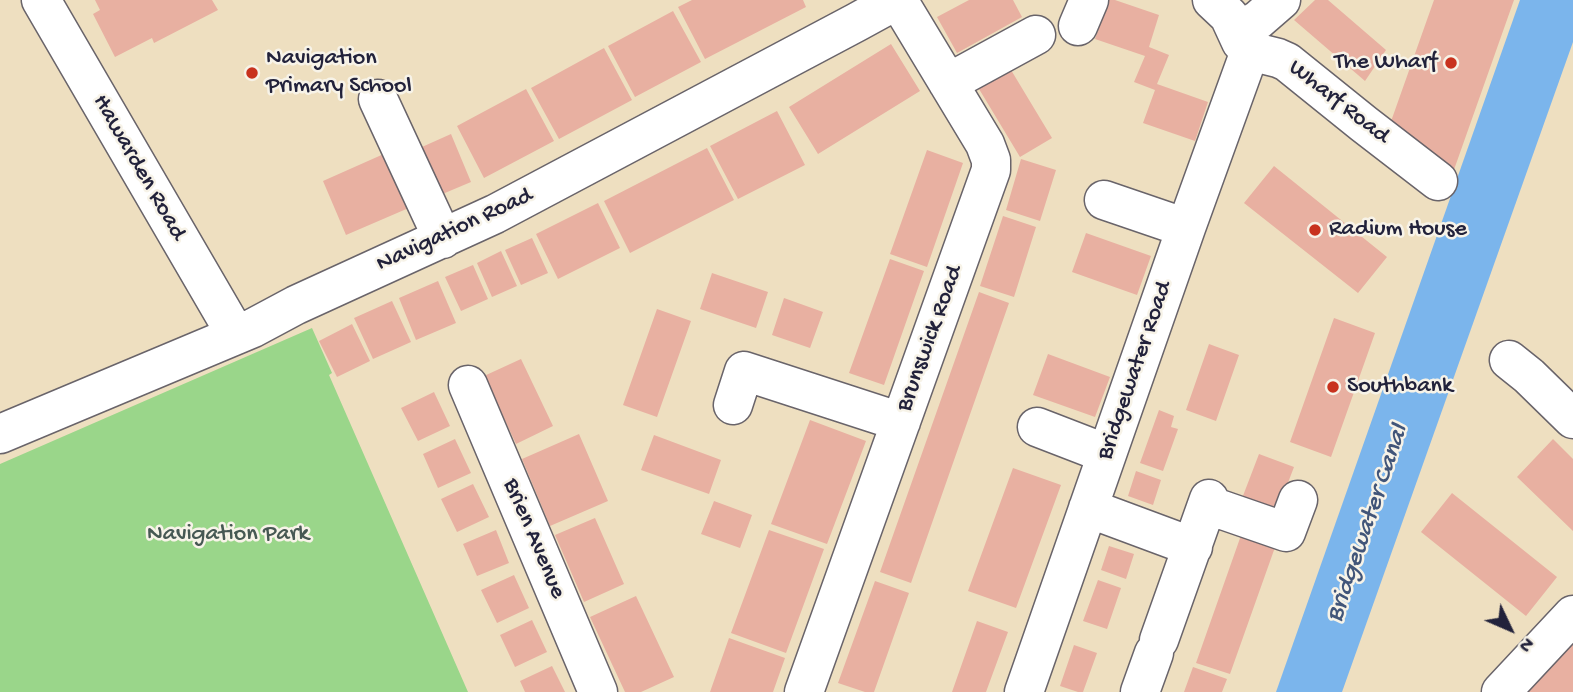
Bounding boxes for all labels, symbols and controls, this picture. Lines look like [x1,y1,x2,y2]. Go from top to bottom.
place label: Navigation Primary School [266,45,412,101]
place label: The Wharf [1334,49,1437,77]
street label: Wharf Road [1282,55,1394,151]
marker: The Wharf [1443,55,1459,71]
marker: Navigation Primary School [244,65,260,81]
street label: Hawarden Road [85,90,191,246]
street label: Navigation Road [372,182,538,280]
place label: Radium House [1329,216,1467,244]
marker: Radium House [1307,222,1323,238]
street label: Brunswick Road [891,262,971,416]
street label: Bridgewater Road [1092,278,1180,464]
place label: Southbank [1347,373,1453,401]
marker: Southbank [1325,379,1341,395]
water label: Bridgewater Canal [1321,421,1417,627]
street label: Brien Avenue [495,475,571,603]
park label: Navigation Park [147,521,309,549]
north arrow [1475,594,1545,664]
text: N [1513,631,1538,656]

